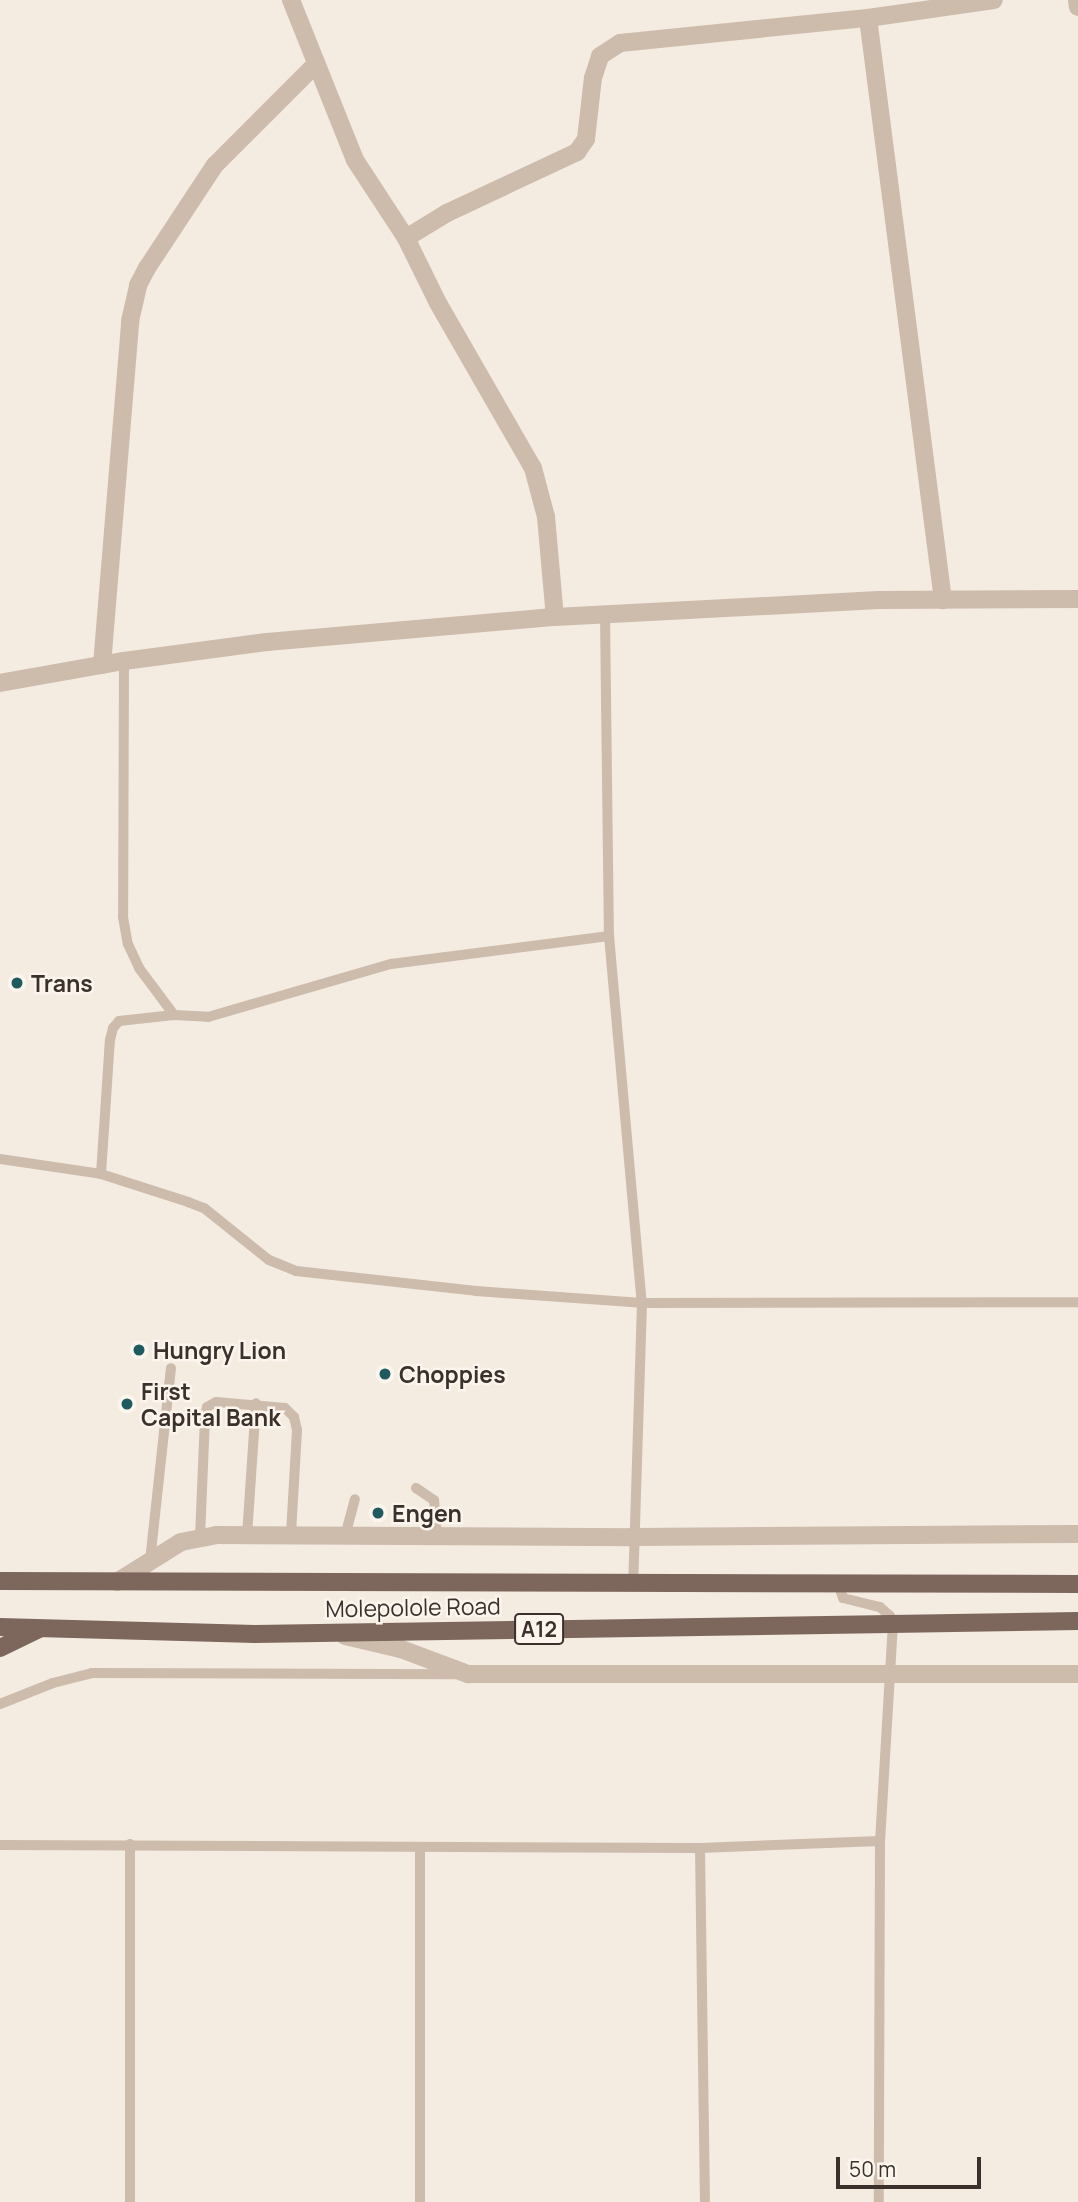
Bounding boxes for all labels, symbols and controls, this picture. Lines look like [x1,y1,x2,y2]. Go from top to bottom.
place label: Trans [31,969,93,997]
marker: Trans [9,975,25,991]
place label: Hungry Lion [153,1336,286,1364]
marker: Hungry Lion [131,1342,147,1358]
place label: Choppies [399,1360,506,1388]
marker: Choppies [377,1366,393,1382]
place label: First Capital Bank [141,1377,281,1431]
marker: First Capital Bank [119,1396,135,1412]
place label: Engen [392,1499,462,1527]
marker: Engen [370,1505,386,1521]
street label: Molepolole Road [325,1592,501,1622]
road number: A12 [513,1612,565,1646]
scale bar [840,2142,985,2186]
text: 50 m [849,2155,896,2183]

